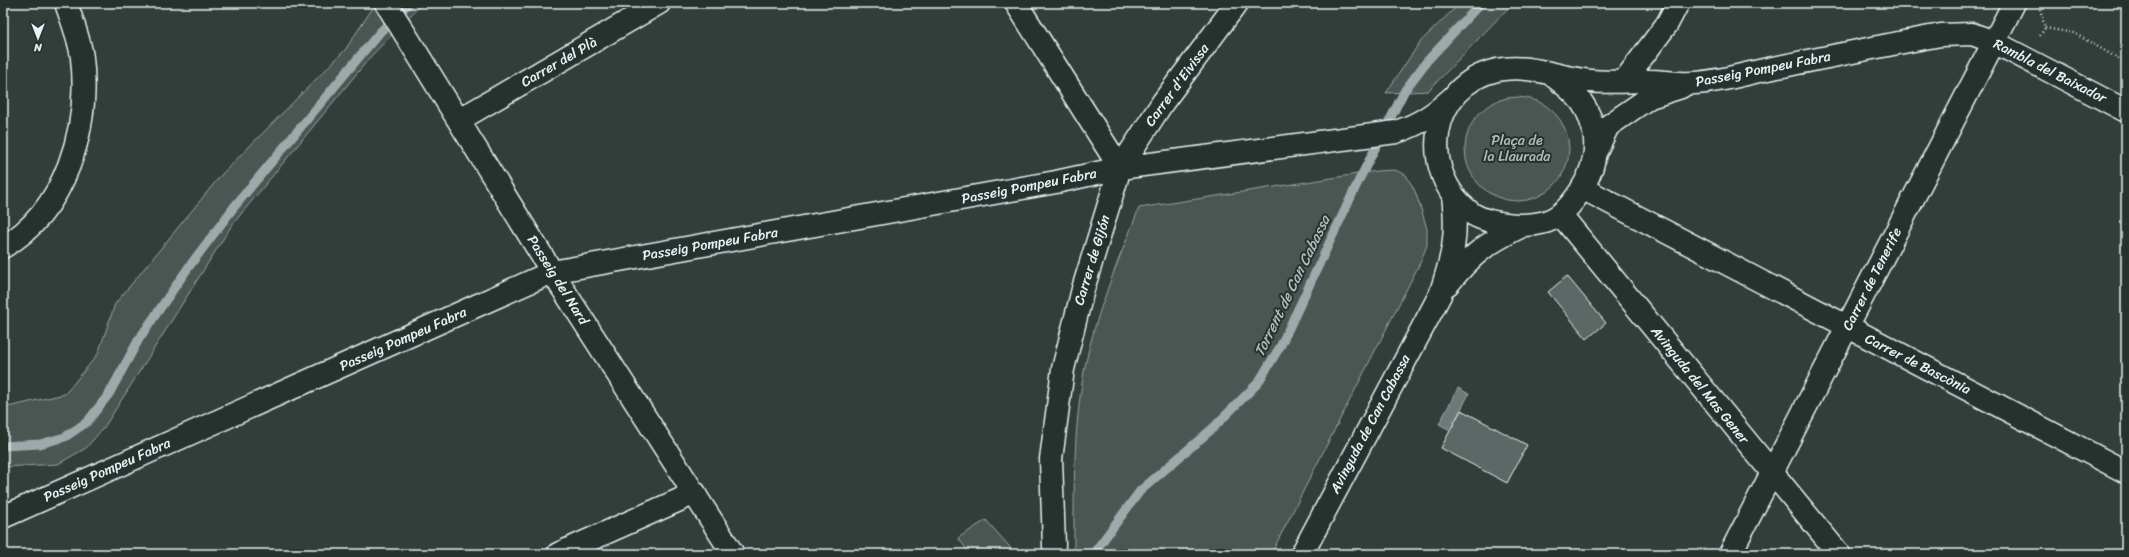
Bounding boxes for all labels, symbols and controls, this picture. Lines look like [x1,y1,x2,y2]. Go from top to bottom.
north arrow [18,18,58,58]
street label: Carrer del Plà [516,30,602,94]
street label: Rambla del Baixador [1989,32,2112,111]
street label: Carrer d'Eivissa [1138,37,1216,132]
text: N [34,38,43,57]
street label: Passeig Pompeu Fabra [1693,43,1834,94]
park label: Plaça de la Llaurada [1484,128,1551,169]
street label: Passeig Pompeu Fabra [959,160,1100,211]
water label: Torrent de Can Cabassa [1246,210,1338,361]
street label: Carrer de Gijón [1066,211,1118,308]
street label: Passeig Pompeu Fabra [640,220,781,268]
street label: Carrer de Tenerife [1835,223,1909,335]
street label: Passeig del Nard [520,230,597,331]
street label: Passeig Pompeu Fabra [335,299,472,378]
street label: Avinguda del Mas Gener [1644,319,1757,451]
street label: Carrer de Bascònia [1860,326,1976,402]
street label: Avinguda de Can Cabassa [1322,349,1418,499]
street label: Passeig Pompeu Fabra [39,430,176,509]

